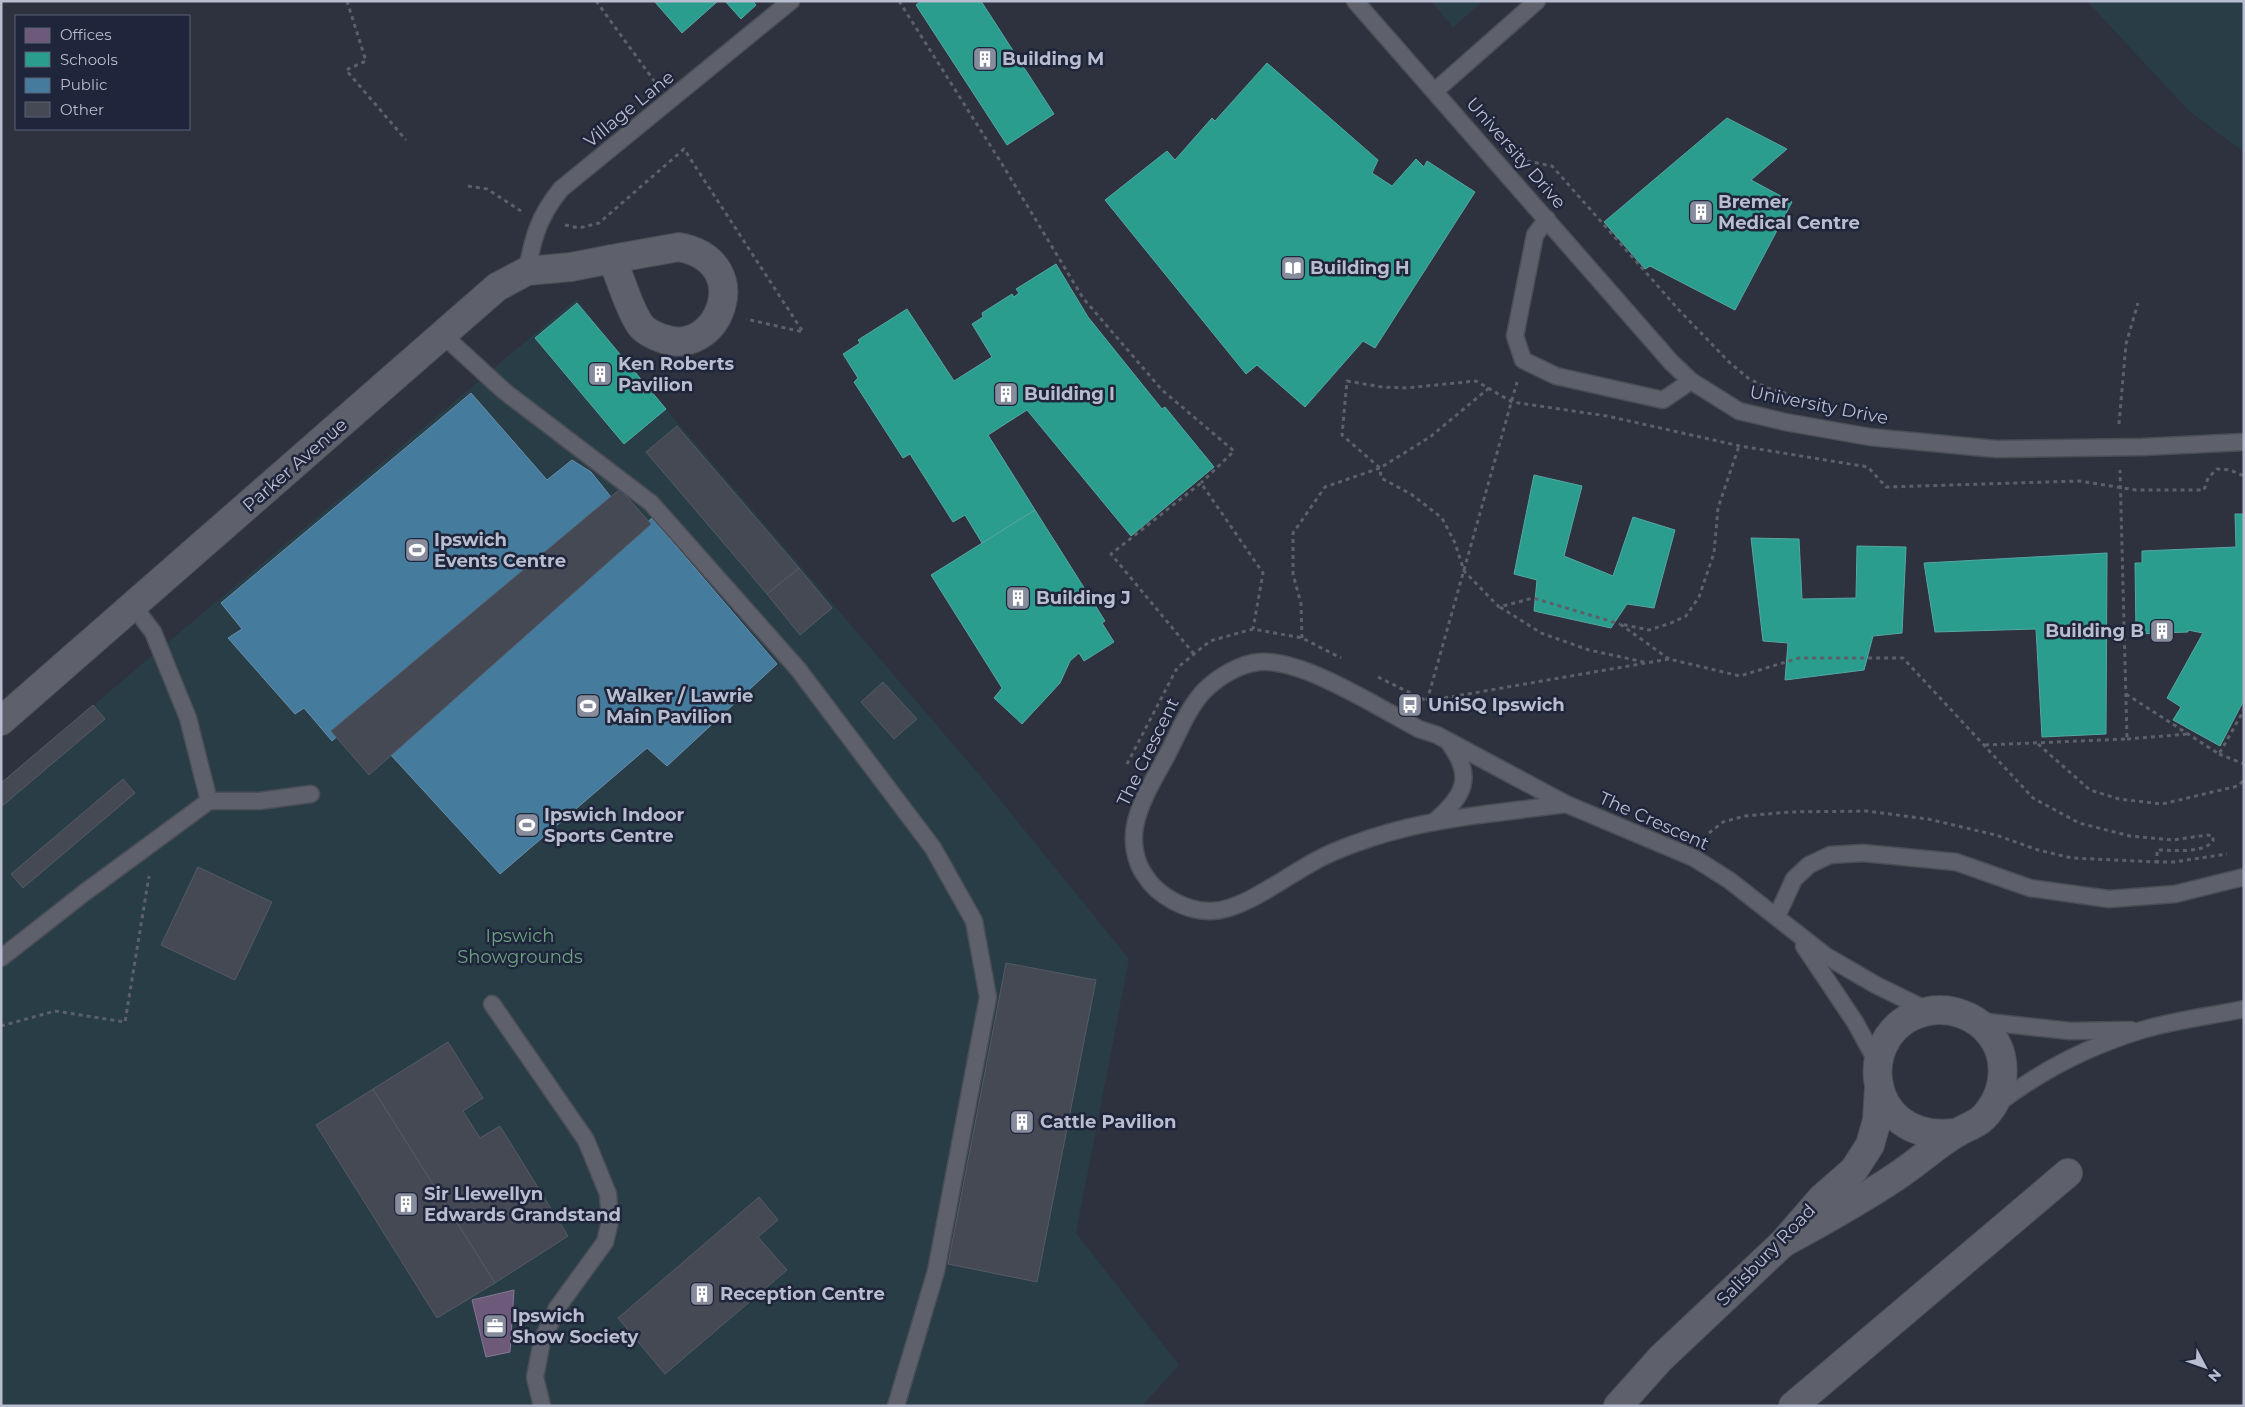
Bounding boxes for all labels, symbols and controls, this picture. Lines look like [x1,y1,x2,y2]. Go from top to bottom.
legend [15,15,190,130]
text: Offices [60,25,112,44]
building icon: Building M [972,46,998,72]
place label: Building M [1002,48,1104,70]
text: Schools [60,50,118,69]
street label: Village Lane [579,66,679,152]
text: Public [60,75,108,94]
street label: University Drive [1462,93,1570,213]
text: Other [60,100,104,119]
place label: Bremer Medical Centre [1718,191,1860,234]
building icon: Bremer Medical Centre [1688,199,1714,225]
library icon: Building H [1280,255,1306,281]
place label: Building H [1310,257,1410,279]
place label: Ken Roberts Pavilion [618,353,734,396]
building icon: Ken Roberts Pavilion [587,361,613,387]
building icon: Building I [993,381,1019,407]
street label: University Drive [1748,381,1890,429]
place label: Building I [1024,383,1115,405]
street label: Parker Avenue [238,413,352,516]
place label: Ipswich Events Centre [434,529,566,572]
sports icon: Ipswich Events Centre [404,537,430,563]
building icon: Building J [1005,585,1031,611]
place label: Building J [1036,587,1131,609]
building icon: Building B [2149,618,2175,644]
place label: Building B [2045,620,2144,642]
place label: Walker / Lawrie Main Pavilion [606,685,753,728]
bus stop icon: UniSQ Ipswich [1397,692,1423,718]
sports icon: Walker / Lawrie Main Pavilion [575,693,601,719]
street label: The Crescent [1112,694,1184,810]
place label: UniSQ Ipswich [1428,694,1565,716]
street label: The Crescent [1596,787,1712,855]
place label: Ipswich Indoor Sports Centre [544,804,685,847]
sports icon: Ipswich Indoor Sports Centre [514,812,540,838]
park label: Ipswich Showgrounds [457,925,583,968]
building icon: Cattle Pavilion [1009,1109,1035,1135]
place label: Cattle Pavilion [1040,1111,1176,1133]
place label: Sir Llewellyn Edwards Grandstand [424,1183,621,1226]
building icon: Sir Llewellyn Edwards Grandstand [393,1191,419,1217]
street label: Salisbury Road [1712,1199,1820,1311]
building icon: Reception Centre [689,1281,715,1307]
place label: Reception Centre [720,1283,885,1305]
place label: Ipswich Show Society [512,1305,638,1348]
office icon: Ipswich Show Society [482,1313,508,1339]
north arrow [2180,1342,2230,1392]
text: N [2204,1365,2225,1386]

